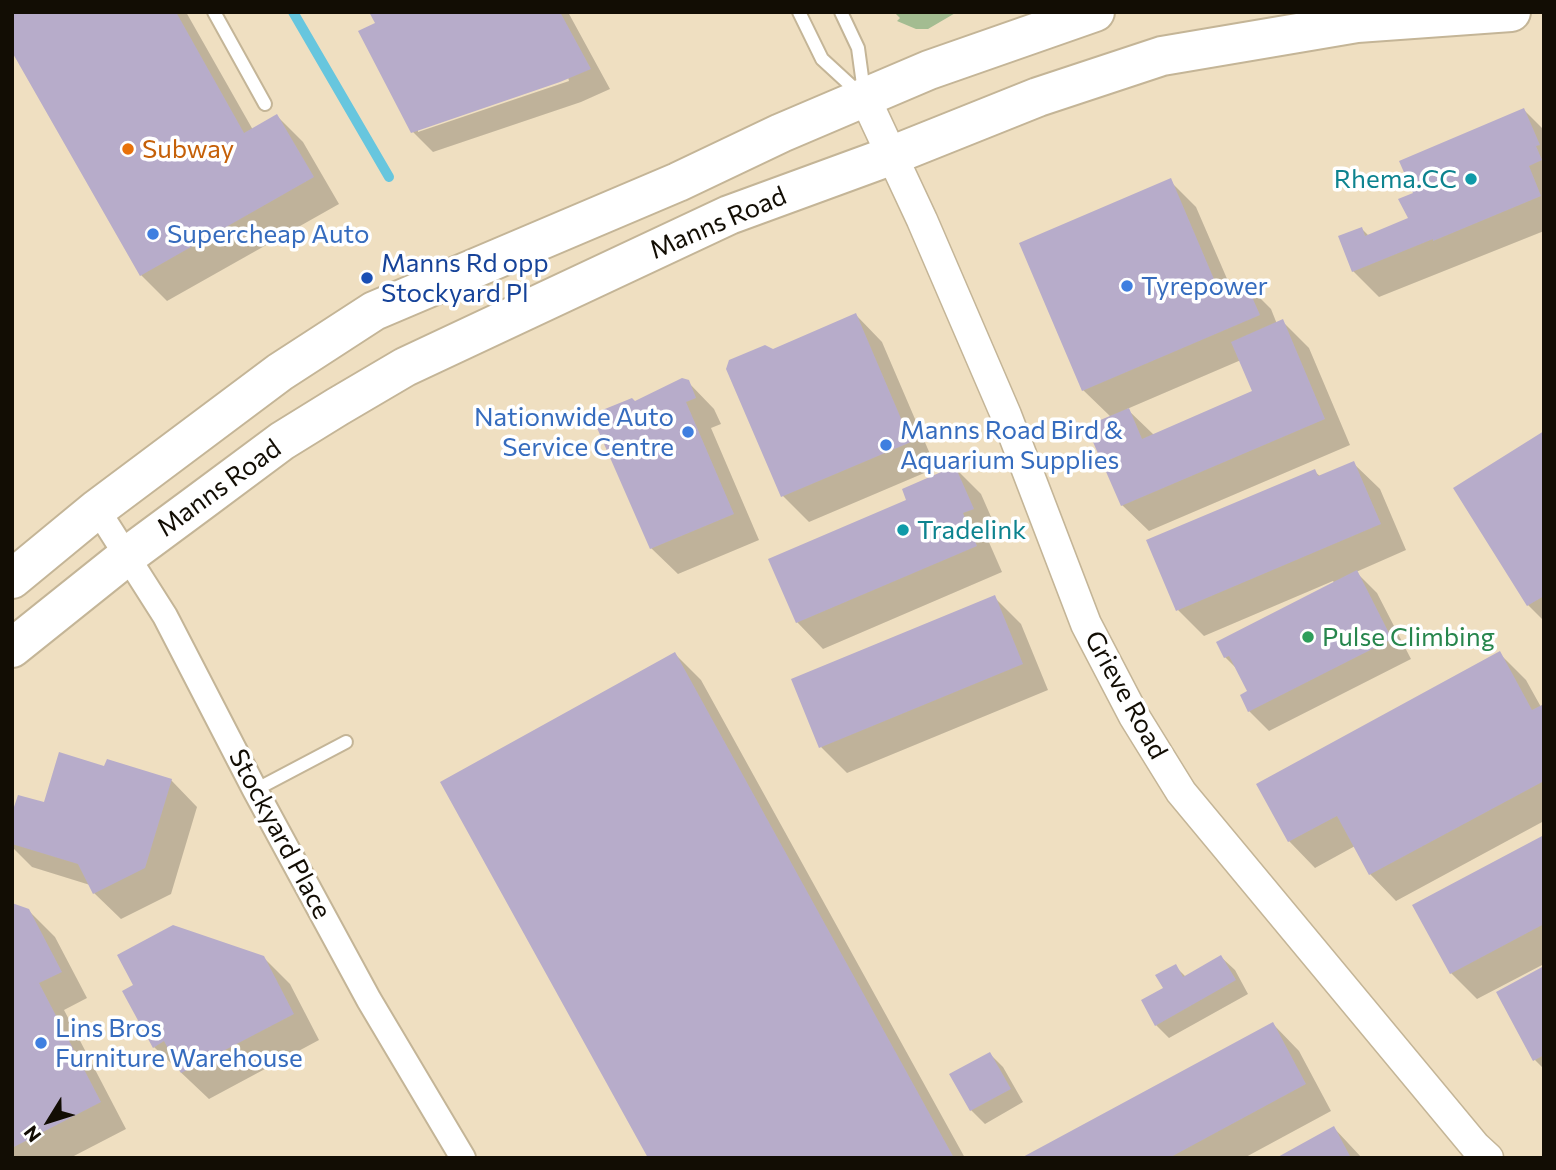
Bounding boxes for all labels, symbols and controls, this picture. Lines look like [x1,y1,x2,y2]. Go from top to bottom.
place label: Subway [142,133,234,165]
marker: Subway [120,141,136,157]
place label: Rhema.CC [1334,163,1457,195]
marker: Rhema.CC [1463,171,1479,187]
street label: Manns Road [645,180,791,266]
place label: Supercheap Auto [167,218,369,250]
marker: Supercheap Auto [145,226,161,242]
place label: Manns Rd opp Stockyard Pl [381,247,549,308]
marker: Manns Rd opp Stockyard Pl [359,270,375,286]
place label: Tyrepower [1141,270,1268,302]
marker: Tyrepower [1119,278,1135,294]
place label: Nationwide Auto Service Centre [474,401,674,462]
place label: Manns Road Bird & Aquarium Supplies [900,414,1123,476]
marker: Nationwide Auto Service Centre [680,424,696,440]
street label: Manns Road [151,433,287,543]
marker: Manns Road Bird & Aquarium Supplies [878,437,894,453]
place label: Tradelink [917,514,1026,546]
marker: Tradelink [895,522,911,538]
place label: Pulse Climbing [1322,621,1495,653]
street label: Grieve Road [1078,625,1174,765]
marker: Pulse Climbing [1300,629,1316,645]
street label: Stockyard Place [222,744,338,924]
place label: Lins Bros Furniture Warehouse [55,1012,303,1074]
marker: Lins Bros Furniture Warehouse [33,1035,49,1051]
north arrow [14,1086,84,1156]
text: N [19,1122,46,1147]

